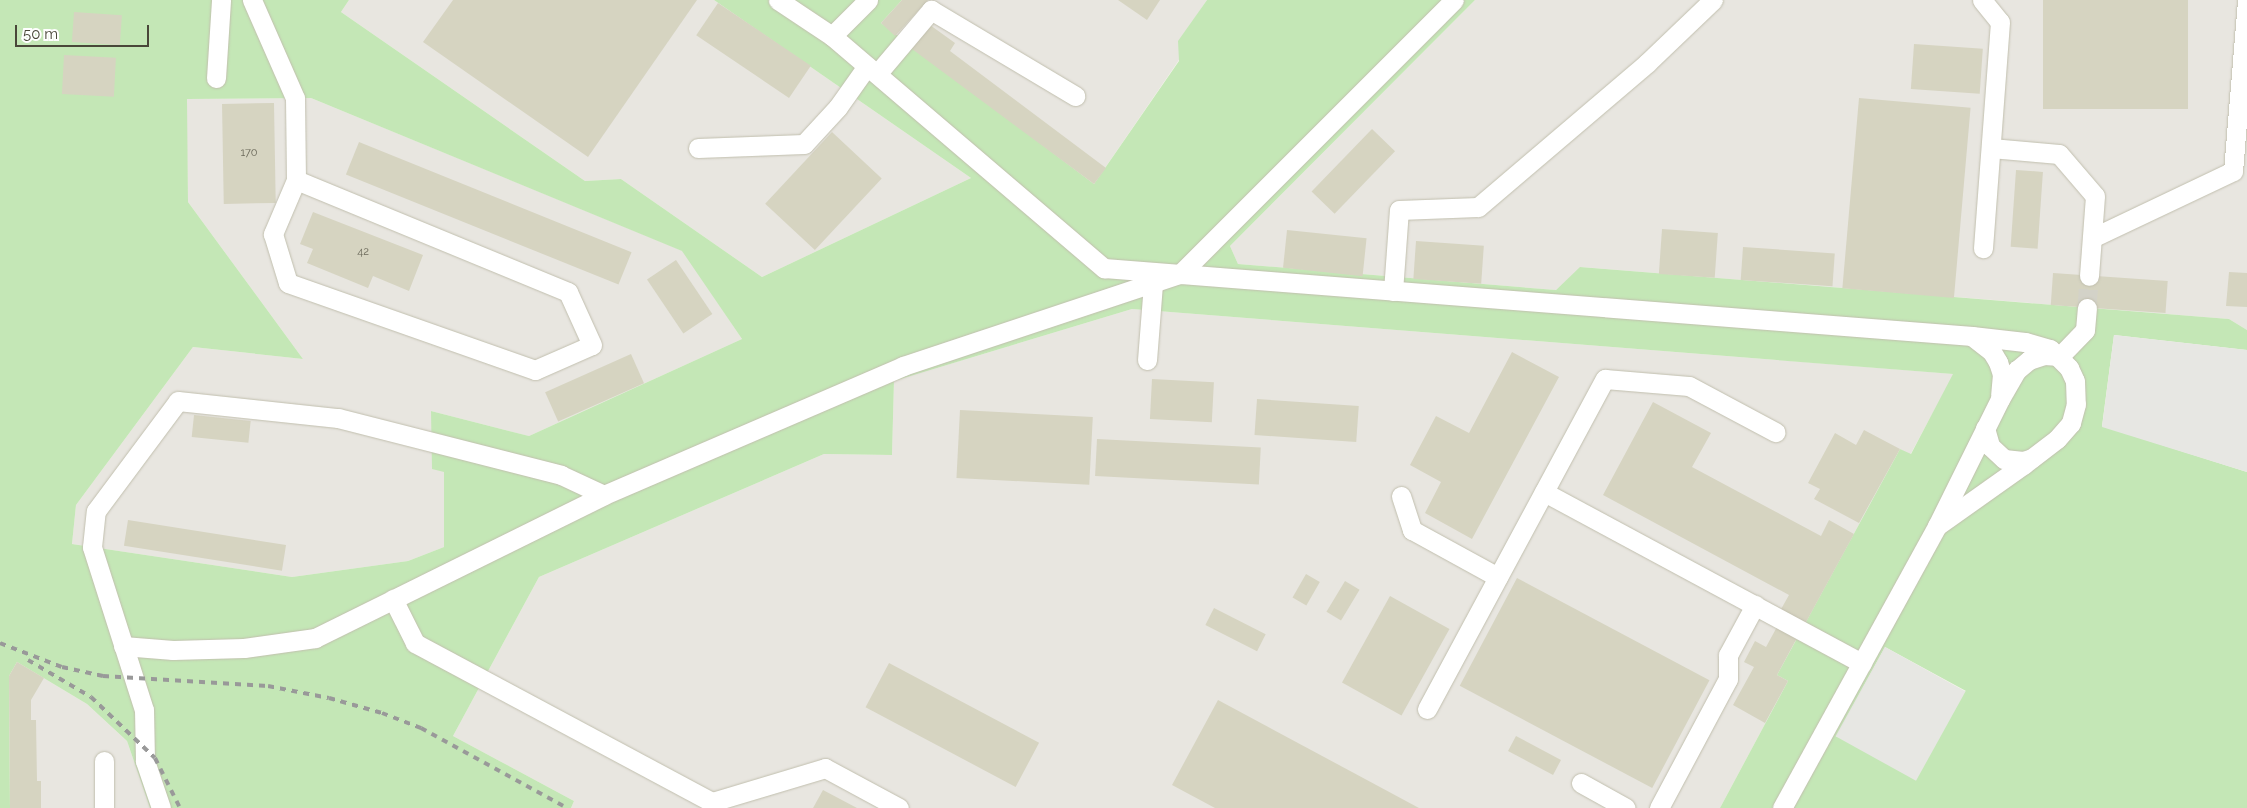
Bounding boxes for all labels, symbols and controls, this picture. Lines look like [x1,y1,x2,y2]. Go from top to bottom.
scale bar [18,15,151,47]
text: 50 m [23,25,58,43]
house number: 170 [240,146,258,160]
house number: 42 [357,245,369,259]

